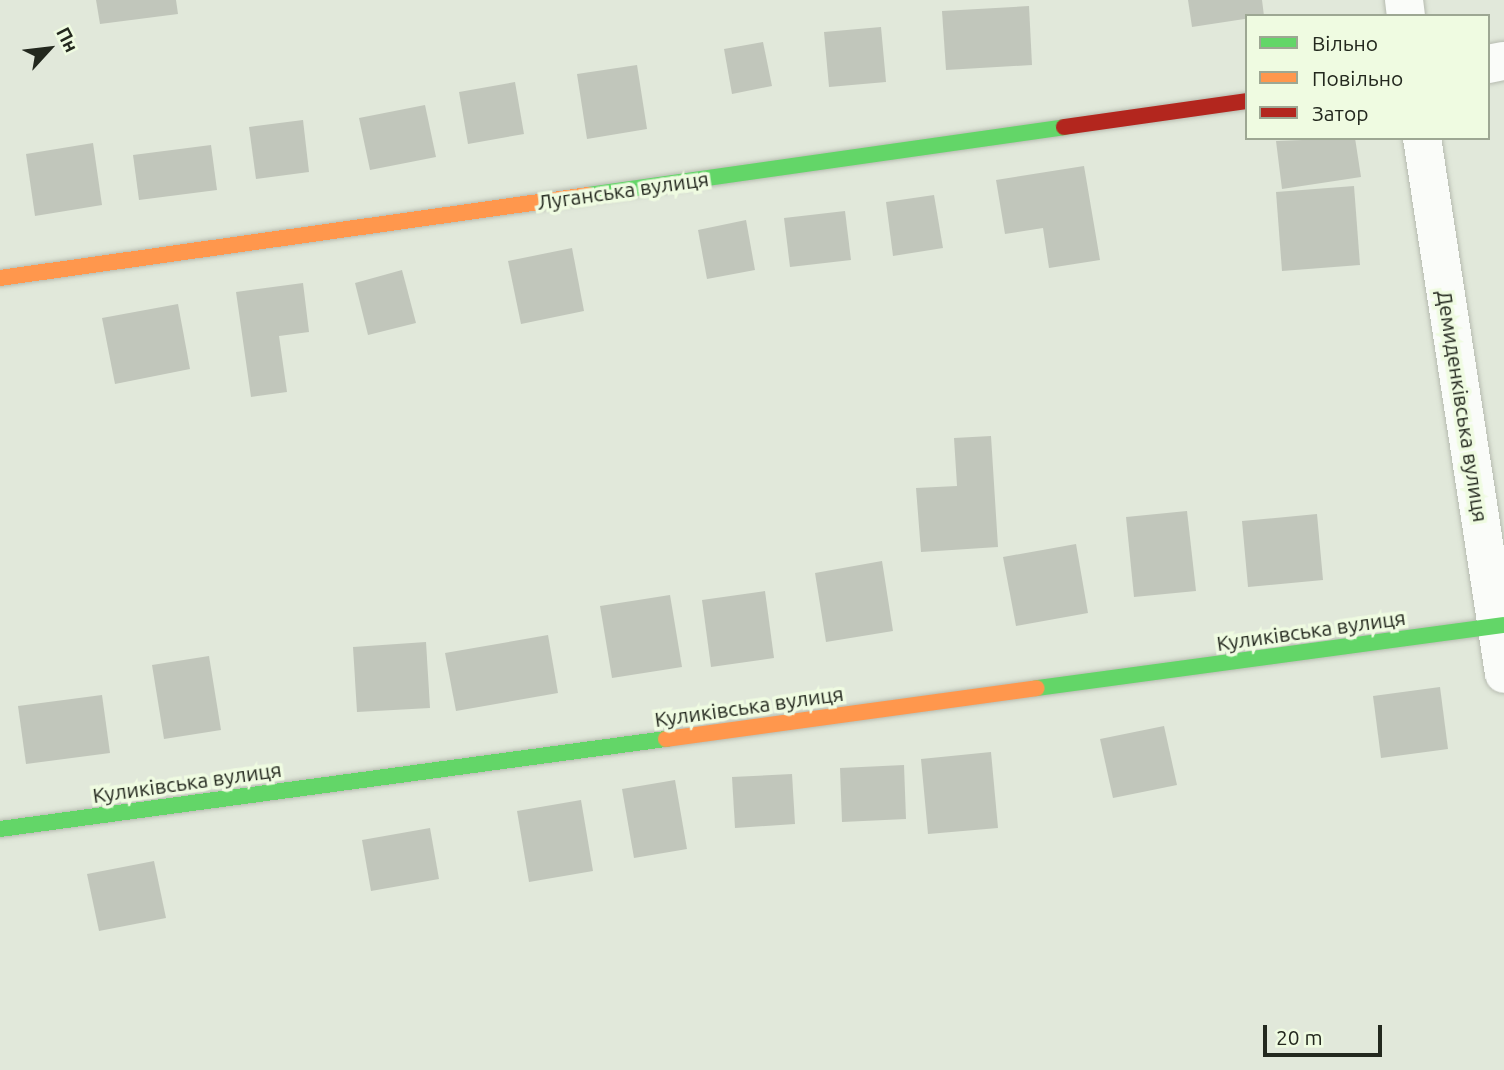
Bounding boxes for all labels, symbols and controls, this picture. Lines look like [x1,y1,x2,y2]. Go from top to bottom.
north arrow [14,14,84,84]
legend [1245,14,1490,140]
text: Пн [52,23,83,56]
text: Вільно [1312,31,1378,55]
text: Повільно [1312,66,1403,90]
text: Затор [1312,101,1368,125]
street label: Луганська вулиця [536,165,710,215]
street label: Демиденківська вулиця [1432,288,1494,524]
street label: Куликівська вулиця [1215,604,1407,656]
street label: Куликівська вулиця [653,680,845,732]
street label: Куликівська вулиця [91,756,283,808]
scale bar [1266,1010,1385,1054]
text: 20 m [1276,1025,1323,1049]

